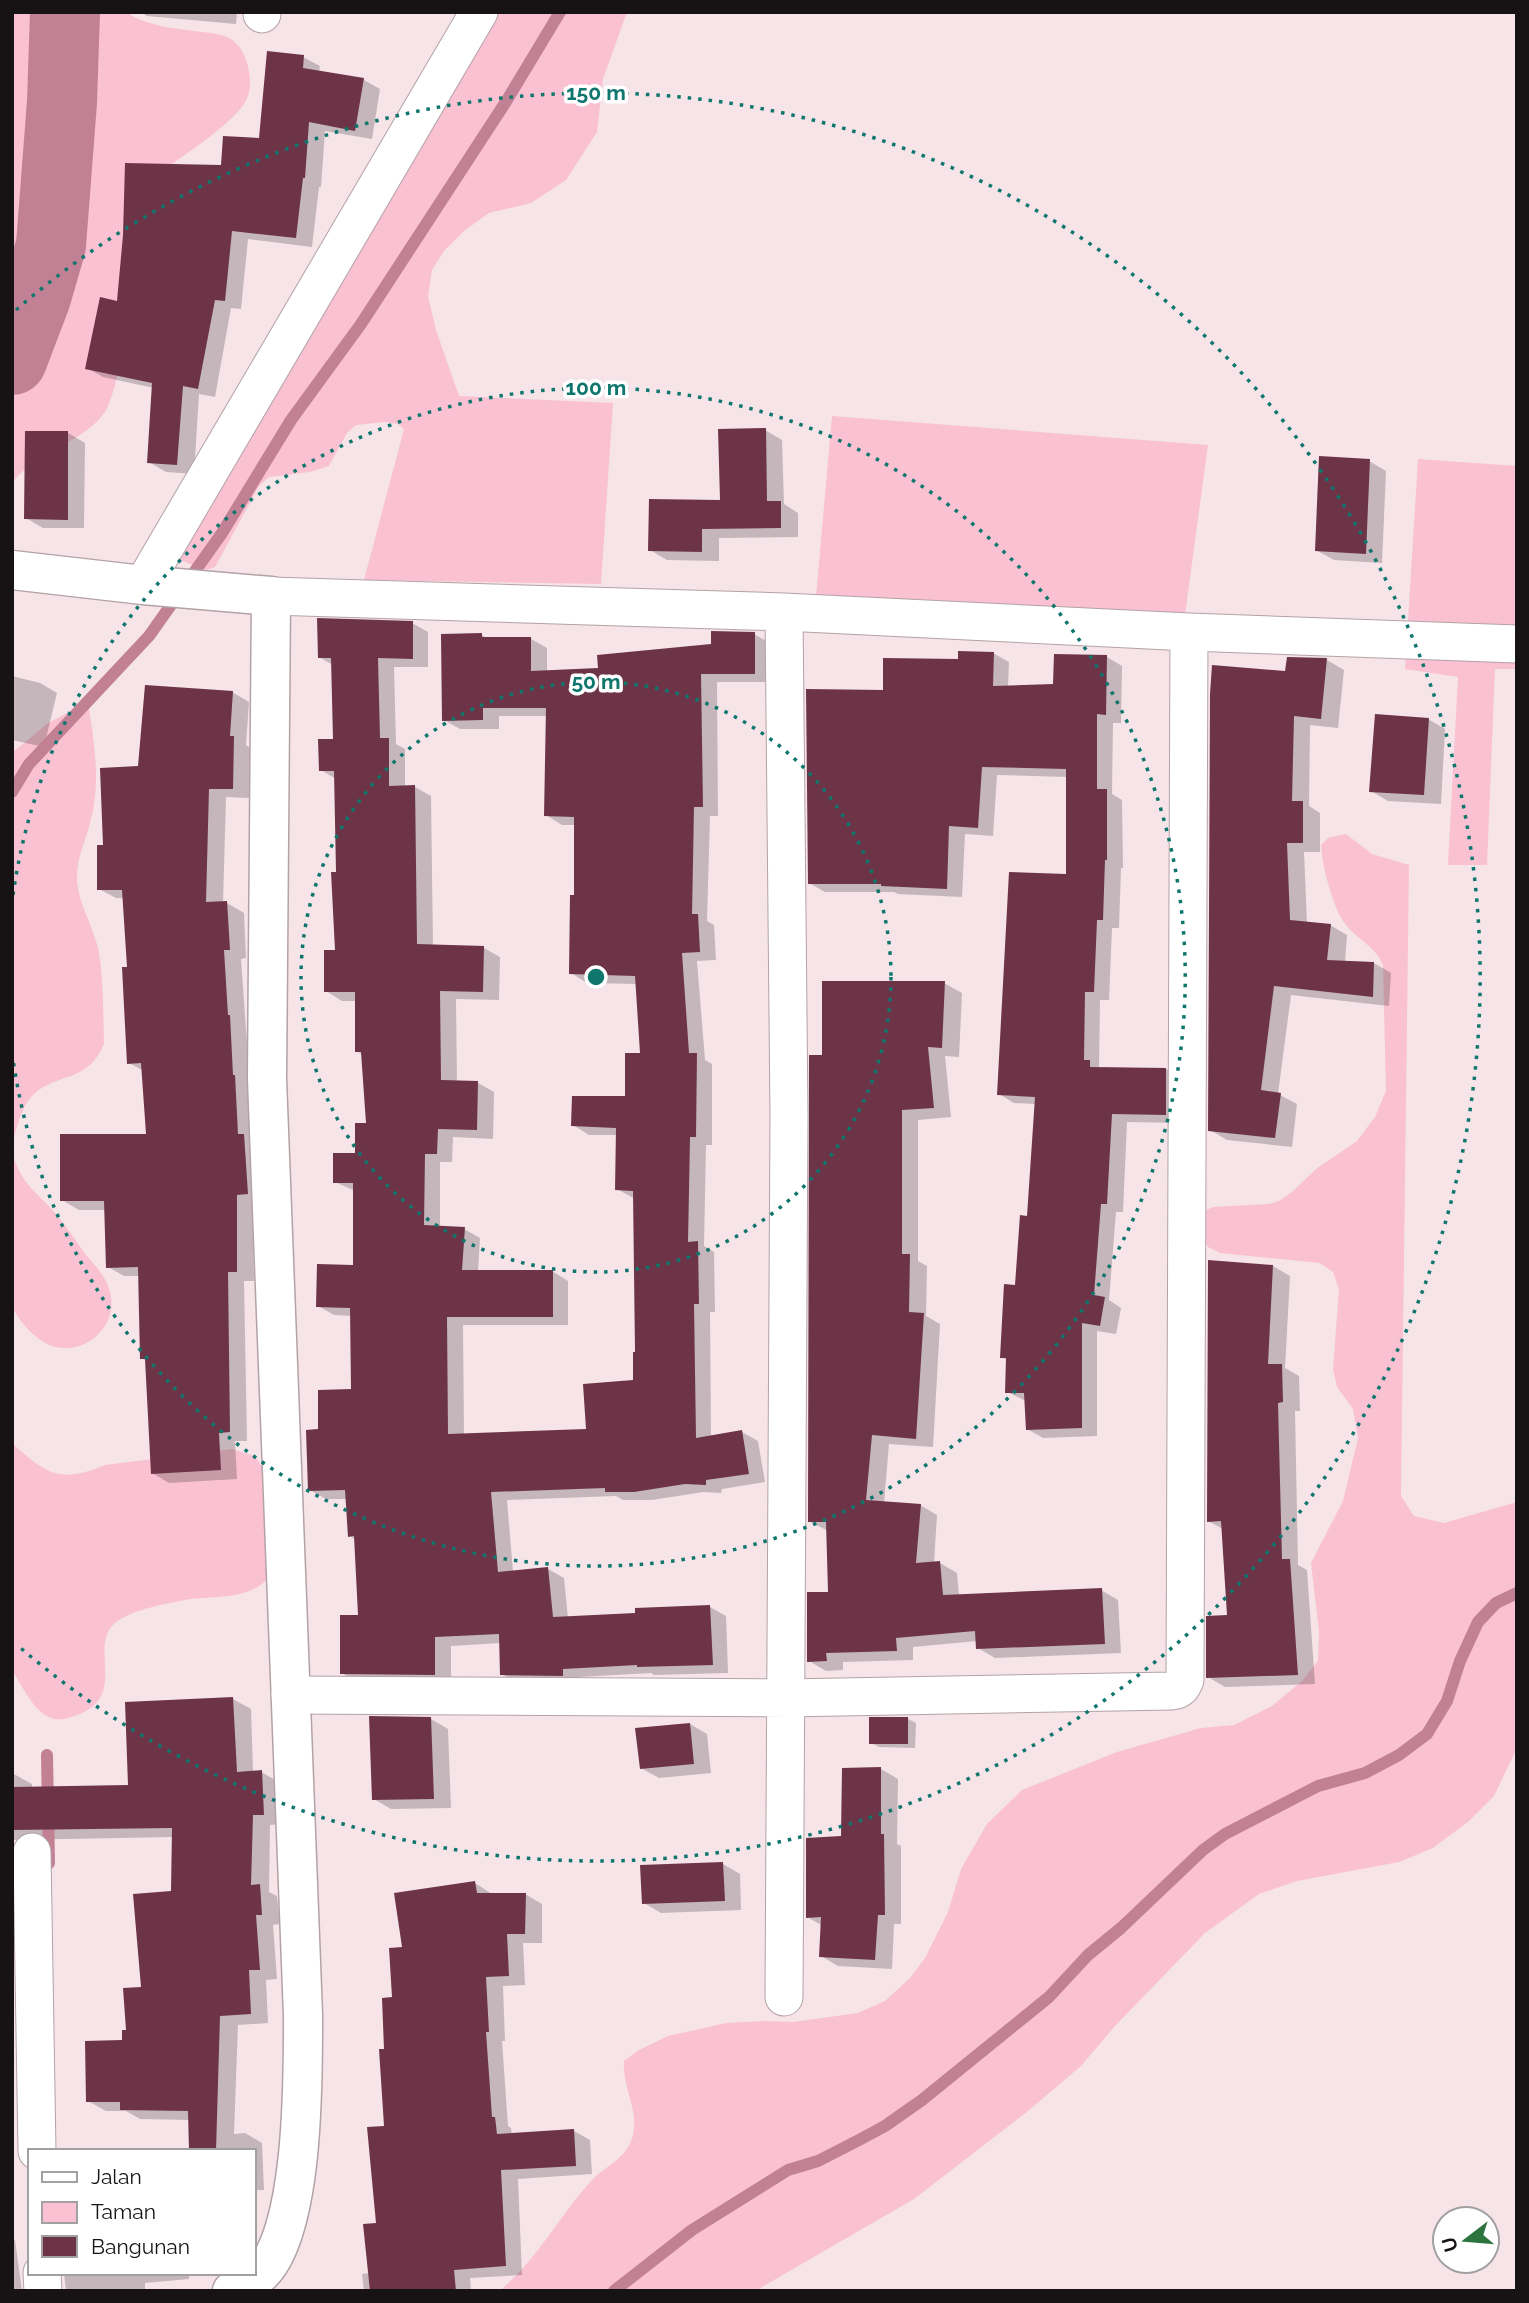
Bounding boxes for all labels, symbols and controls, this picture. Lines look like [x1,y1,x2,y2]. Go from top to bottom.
text: 150 m [566,80,626,105]
text: 100 m [566,375,626,400]
text: 50 m [571,669,621,694]
centre of rings [584,965,608,989]
legend [28,2149,256,2275]
text: Jalan [91,2164,142,2189]
text: Taman [91,2199,156,2224]
north arrow [1431,2205,1501,2275]
text: Bangunan [91,2234,190,2259]
text: U [1437,2235,1462,2255]

